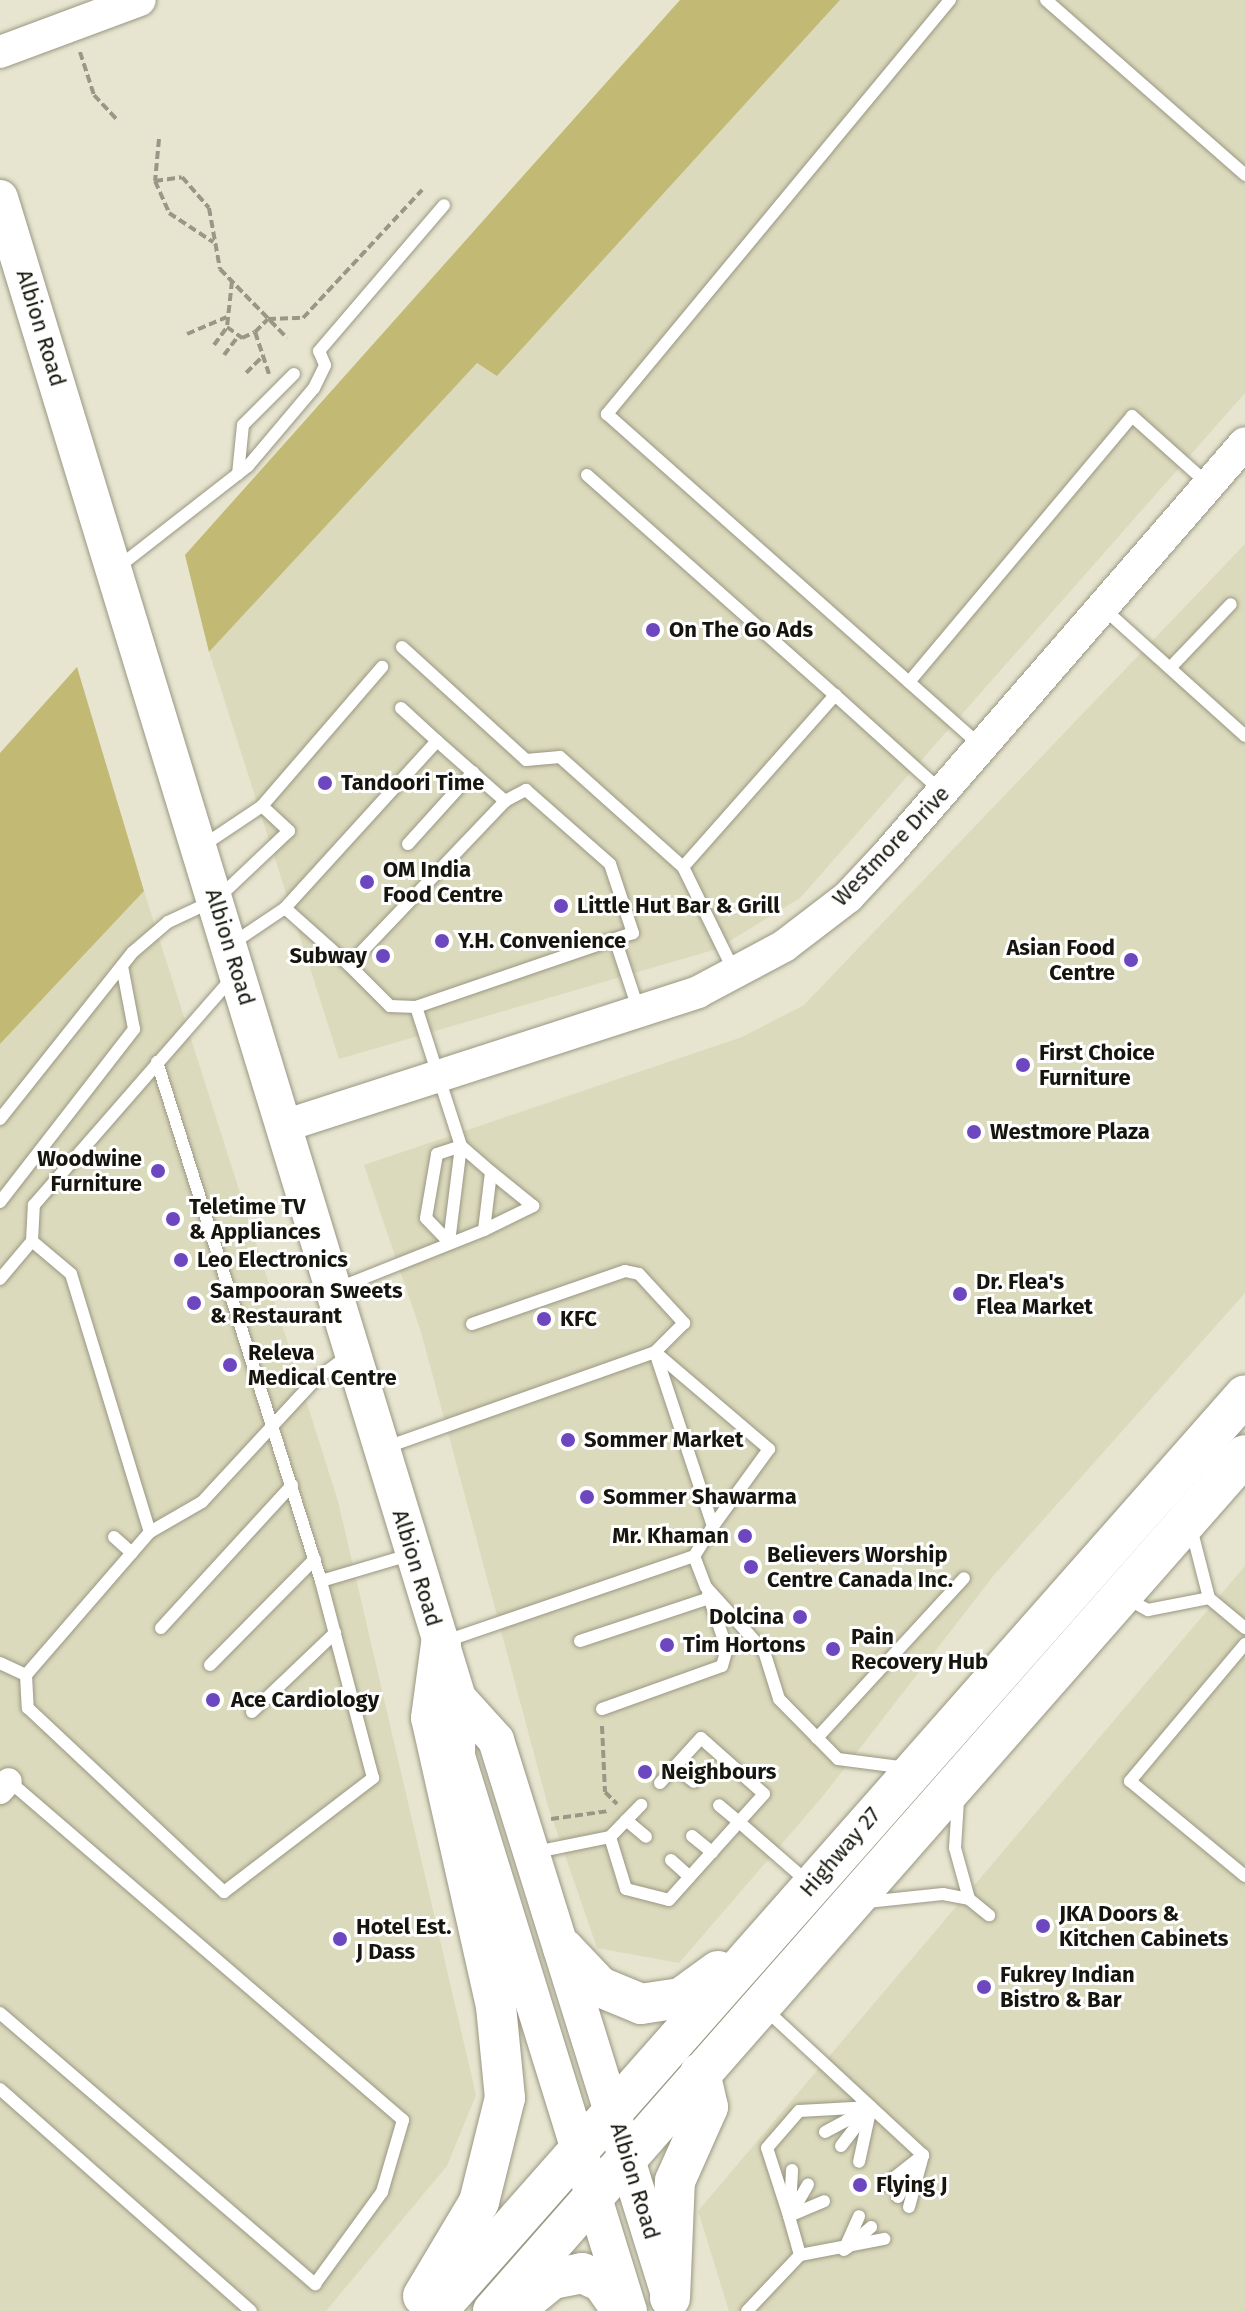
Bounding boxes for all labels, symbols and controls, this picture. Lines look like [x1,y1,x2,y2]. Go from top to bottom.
street label: Albion Road [11,266,71,390]
place label: On The Go Ads [669,617,813,643]
marker: On The Go Ads [644,621,662,639]
place label: Tandoori Time [341,770,484,796]
marker: Tandoori Time [316,774,334,792]
street label: Westmore Drive [827,780,955,912]
place label: OM India Food Centre [383,856,503,908]
marker: OM India Food Centre [358,873,376,891]
street label: Albion Road [200,885,260,1009]
place label: Little Hut Bar & Grill [577,893,780,919]
marker: Little Hut Bar & Grill [552,897,570,915]
place label: Y.H. Convenience [458,928,626,954]
marker: Y.H. Convenience [433,932,451,950]
place label: Asian Food Centre [1006,934,1115,986]
place label: Subway [289,943,367,969]
marker: Subway [374,947,392,965]
marker: Asian Food Centre [1122,951,1140,969]
place label: First Choice Furniture [1039,1039,1155,1090]
marker: First Choice Furniture [1014,1056,1032,1074]
place label: Westmore Plaza [990,1119,1150,1145]
marker: Westmore Plaza [965,1123,983,1141]
place label: Woodwine Furniture [37,1145,142,1196]
marker: Woodwine Furniture [149,1162,167,1180]
place label: Teletime TV & Appliances [189,1193,321,1244]
marker: Teletime TV & Appliances [164,1210,182,1228]
place label: Leo Electronics [197,1247,348,1273]
marker: Leo Electronics [172,1251,190,1269]
place label: Dr. Flea's Flea Market [976,1268,1093,1320]
place label: Sampooran Sweets & Restaurant [210,1277,403,1328]
marker: Dr. Flea's Flea Market [951,1285,969,1303]
marker: Sampooran Sweets & Restaurant [185,1294,203,1312]
place label: KFC [560,1306,597,1332]
marker: KFC [535,1310,553,1328]
place label: Releva Medical Centre [248,1339,397,1390]
marker: Releva Medical Centre [219,1354,241,1376]
place label: Sommer Market [584,1427,743,1453]
marker: Sommer Market [559,1431,577,1449]
place label: Sommer Shawarma [603,1484,797,1510]
marker: Sommer Shawarma [578,1488,596,1506]
street label: Albion Road [387,1506,447,1630]
place label: Mr. Khaman [612,1523,729,1549]
marker: Mr. Khaman [736,1527,754,1545]
place label: Believers Worship Centre Canada Inc. [767,1541,953,1592]
marker: Believers Worship Centre Canada Inc. [742,1558,760,1576]
place label: Dolcina [709,1604,784,1630]
marker: Dolcina [791,1608,809,1626]
place label: Pain Recovery Hub [851,1623,988,1674]
place label: Tim Hortons [683,1632,805,1658]
marker: Tim Hortons [658,1636,676,1654]
marker: Pain Recovery Hub [822,1638,844,1660]
place label: Ace Cardiology [231,1687,379,1713]
marker: Ace Cardiology [202,1689,224,1711]
place label: Neighbours [661,1759,776,1785]
marker: Neighbours [636,1763,654,1781]
street label: Highway 27 [794,1802,886,1902]
place label: JKA Doors & Kitchen Cabinets [1059,1900,1228,1952]
place label: Hotel Est. J Dass [356,1913,452,1964]
marker: JKA Doors & Kitchen Cabinets [1034,1917,1052,1935]
marker: Hotel Est. J Dass [331,1930,349,1948]
place label: Fukrey Indian Bistro & Bar [1000,1961,1135,2012]
marker: Fukrey Indian Bistro & Bar [975,1978,993,1996]
street label: Albion Road [605,2119,665,2243]
place label: Flying J [876,2172,947,2198]
marker: Flying J [851,2176,869,2194]

